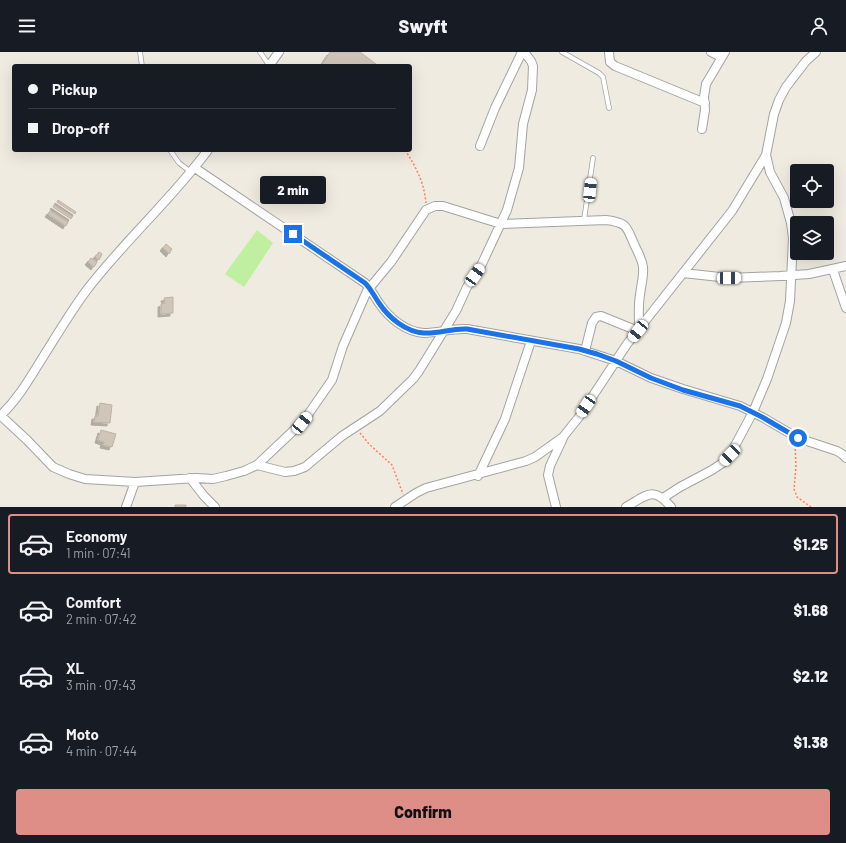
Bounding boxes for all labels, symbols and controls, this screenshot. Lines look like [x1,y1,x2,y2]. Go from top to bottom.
icon: menu [16,15,38,37]
text: Swyft [399,15,447,37]
icon: person [808,15,830,37]
text: Pickup [52,80,98,98]
text: Drop-off [52,119,110,137]
map controls [790,164,834,260]
button: locate [790,164,834,208]
callout: 2 min [260,176,326,204]
car [583,177,597,203]
text: 2 min [277,182,309,198]
button: layers [790,216,834,260]
route end [284,225,302,243]
car [463,262,487,288]
car [717,272,741,284]
car [626,318,650,344]
car [574,393,598,419]
car [290,410,314,436]
route start [789,429,807,447]
car [717,442,743,468]
icon: car [18,526,54,562]
text: Economy [66,527,127,545]
text: $1.25 [793,535,828,553]
text: 1 min · 07:41 [66,545,131,561]
icon: car [18,592,54,628]
text: Comfort [66,593,121,611]
text: $1.68 [794,601,828,619]
text: 2 min · 07:42 [66,611,137,627]
icon: car [18,658,54,694]
text: XL [66,659,84,677]
text: $2.12 [793,667,828,685]
text: 3 min · 07:43 [66,677,136,693]
icon: car [18,724,54,760]
text: Moto [66,725,99,743]
text: $1.38 [794,733,828,751]
text: 4 min · 07:44 [66,743,137,759]
button: Confirm [16,789,830,835]

